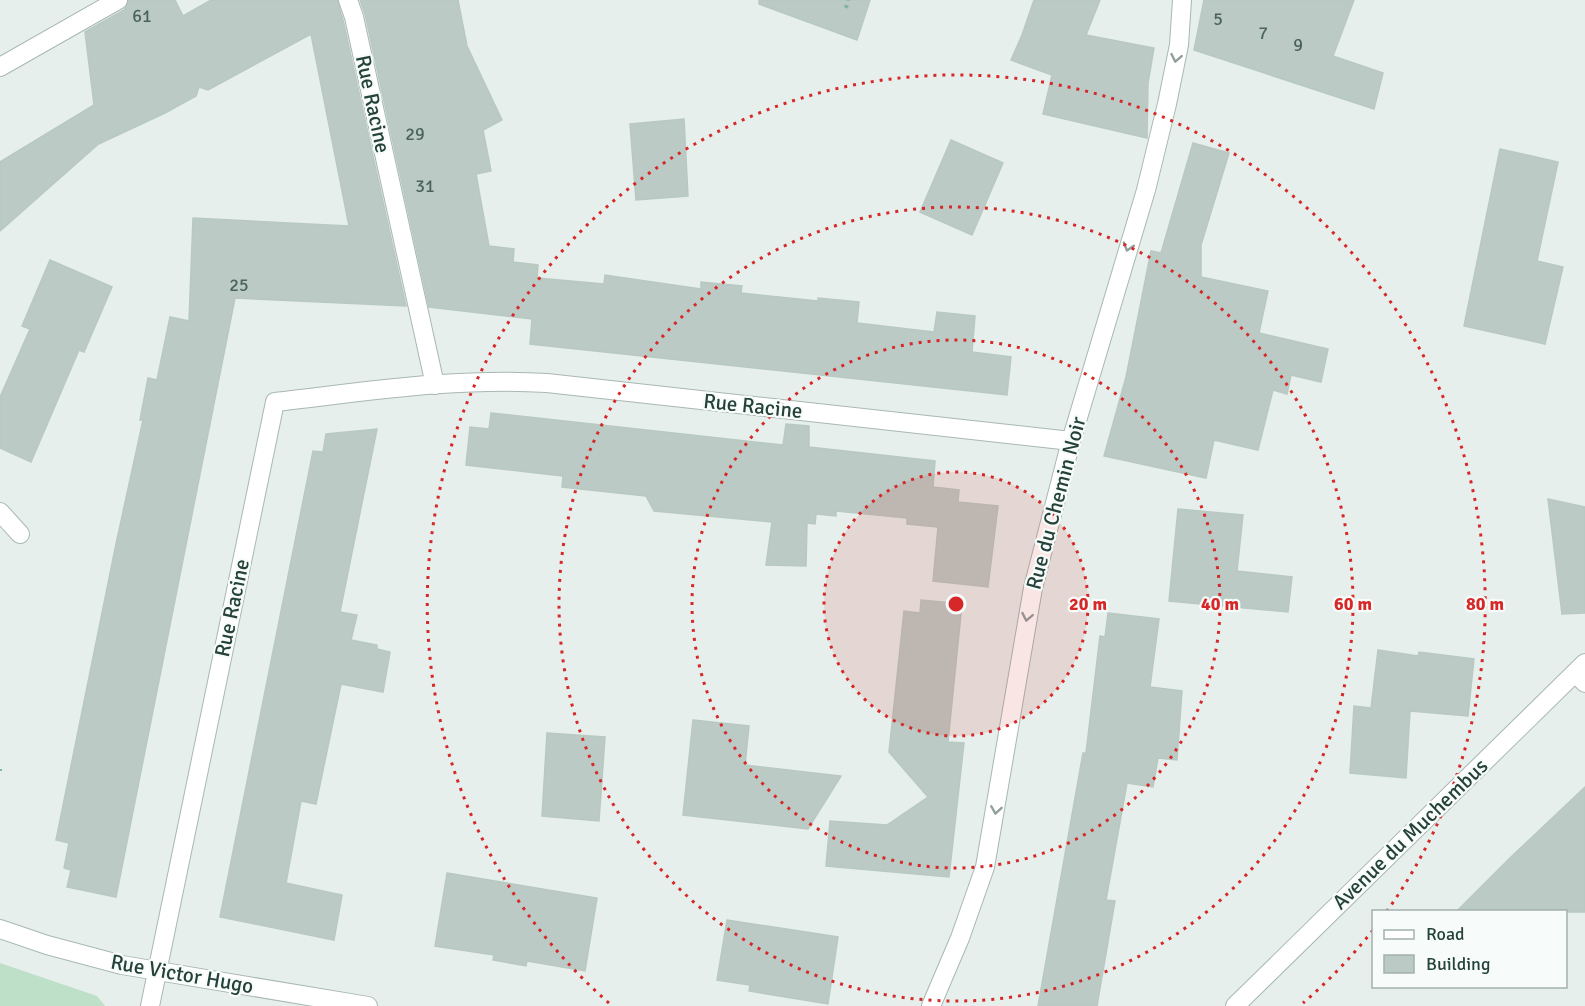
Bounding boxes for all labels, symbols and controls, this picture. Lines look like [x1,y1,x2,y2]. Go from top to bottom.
house number: 61 [132,5,152,27]
house number: 5 [1213,8,1223,30]
house number: 7 [1258,22,1268,44]
house number: 9 [1293,34,1303,56]
street label: Rue Racine [350,53,396,155]
one-way arrow [1170,53,1183,63]
house number: 29 [405,123,425,145]
house number: 31 [415,175,435,197]
one-way arrow [1123,241,1135,252]
house number: 25 [229,274,249,296]
street label: Rue Racine [702,388,804,424]
street label: Rue du Chemin Noir [1020,414,1092,592]
street label: Rue Racine [209,557,255,659]
text: 20 m [1069,593,1107,615]
text: 40 m [1201,593,1239,615]
text: 60 m [1334,593,1372,615]
text: 80 m [1466,593,1504,615]
centre of rings [946,594,966,614]
one-way arrow [1021,612,1034,622]
street label: Avenue du Muchembus [1327,753,1493,915]
one-way arrow [990,805,1002,814]
legend [1372,910,1567,988]
text: Road [1426,923,1465,945]
street label: Rue Victor Hugo [109,949,255,999]
text: Building [1426,953,1490,975]

